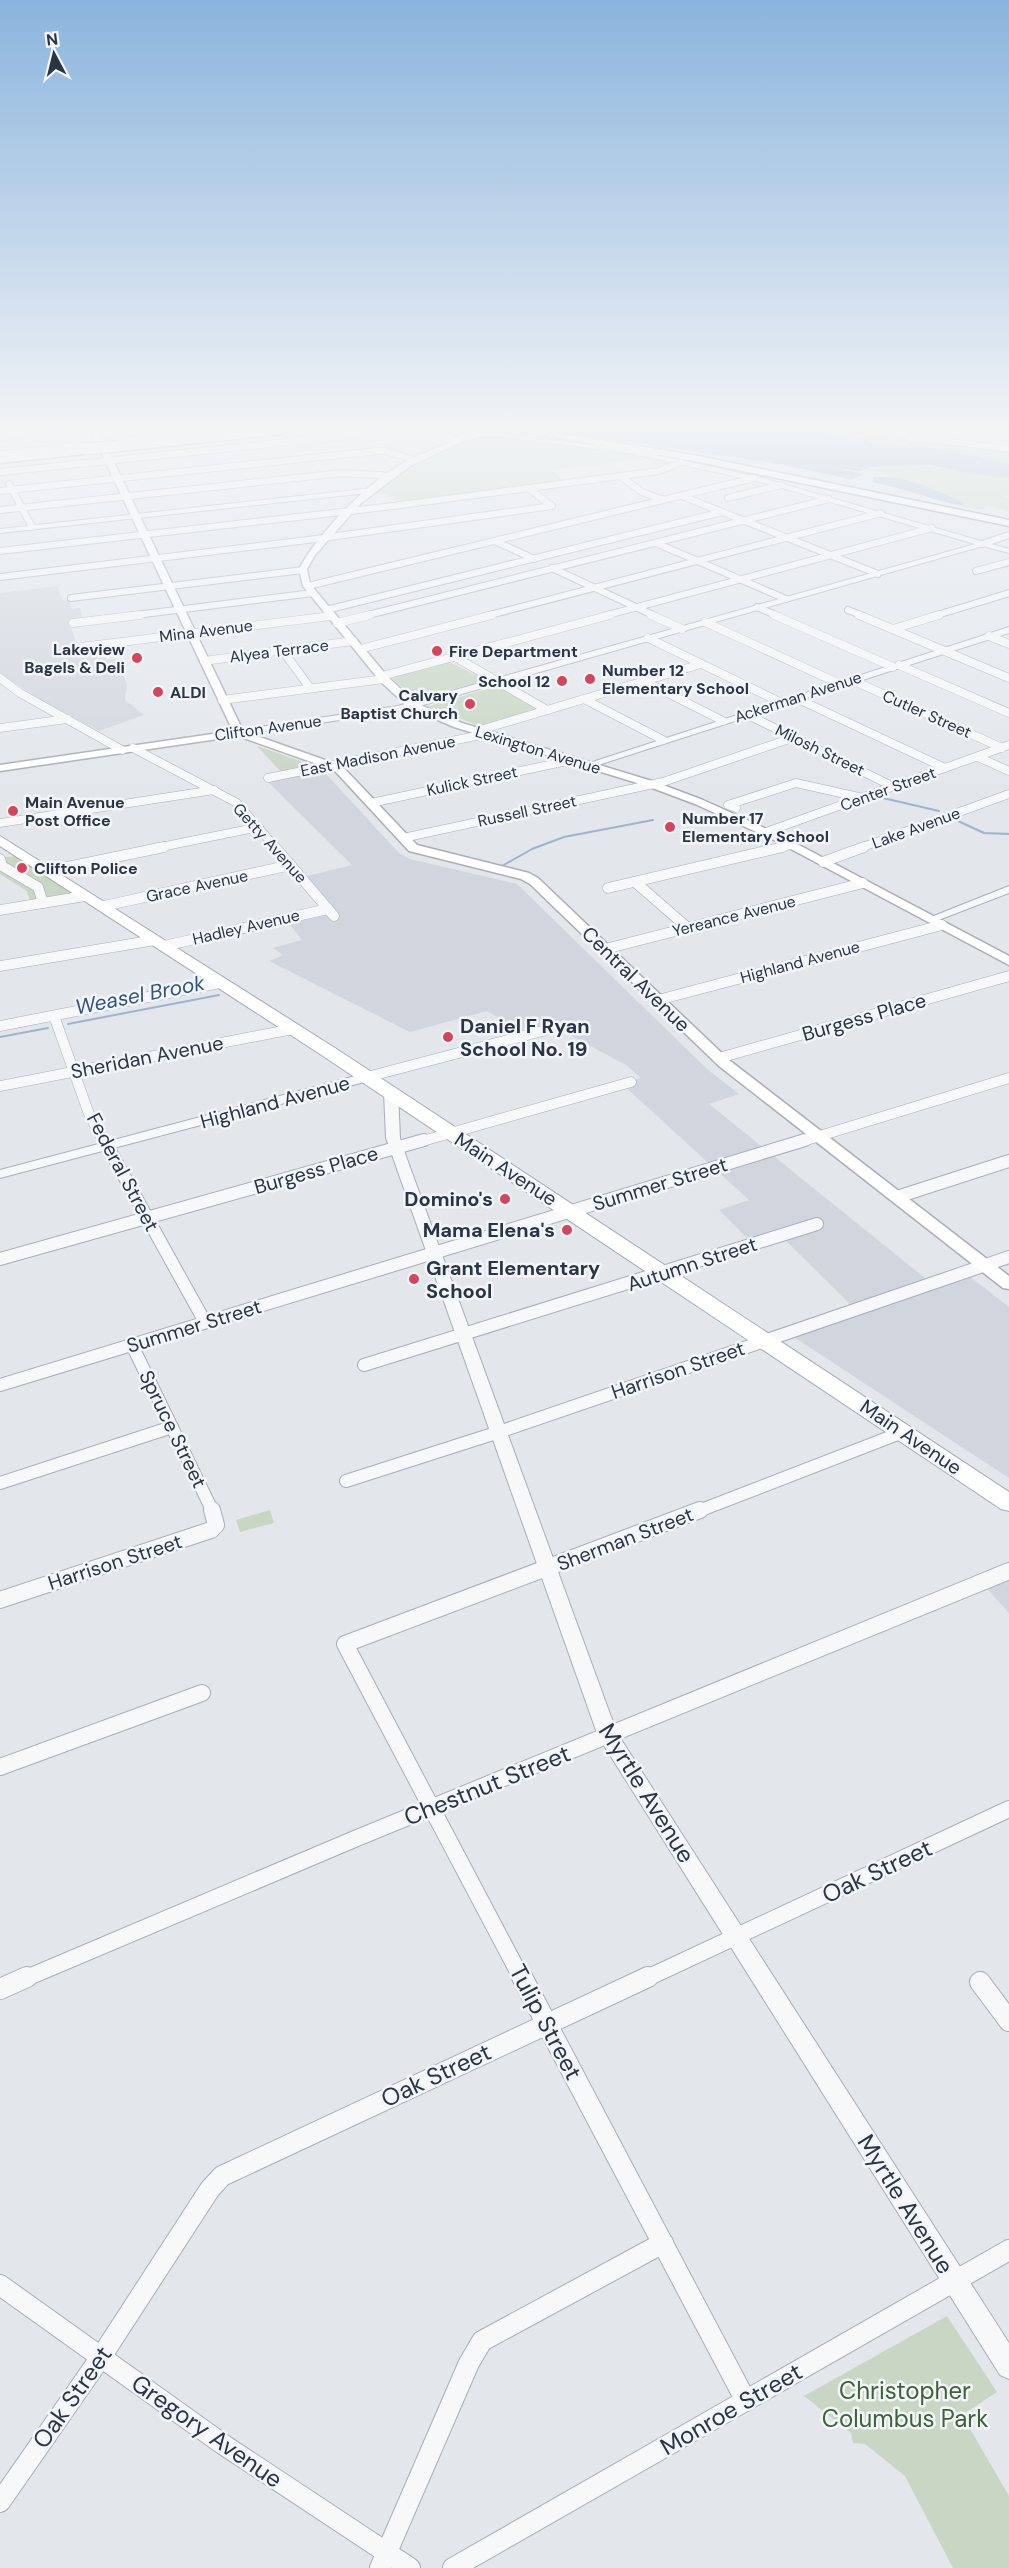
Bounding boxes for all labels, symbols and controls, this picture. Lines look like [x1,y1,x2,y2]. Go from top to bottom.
north arrow [24,24,84,84]
text: N [45,28,59,51]
street label: Mina Avenue [158,615,254,647]
street label: Alyea Terrace [228,634,330,668]
place label: Lakeview Bagels & Deli [24,639,125,678]
place label: Fire Department [449,641,578,662]
marker: Fire Department [430,644,444,658]
marker: Lakeview Bagels & Deli [130,651,144,665]
place label: Number 12 Elementary School [602,660,749,699]
street label: Ackerman Avenue [732,667,864,727]
place label: School 12 [478,671,550,692]
marker: Number 12 Elementary School [583,672,597,686]
marker: School 12 [555,674,569,688]
place label: ALDI [170,682,206,703]
marker: ALDI [151,685,165,699]
place label: Calvary Baptist Church [340,685,458,724]
street label: Cutler Street [879,685,975,743]
marker: Calvary Baptist Church [463,697,477,711]
street label: Clifton Avenue [213,710,323,746]
street label: Milosh Street [772,719,868,781]
street label: Lexington Avenue [473,721,603,779]
street label: East Madison Avenue [299,731,457,781]
street label: Kulick Street [425,761,519,801]
street label: Center Street [837,762,939,816]
street label: Russell Street [476,790,578,832]
place label: Main Avenue Post Office [25,792,125,831]
street label: Getty Avenue [228,798,312,888]
street label: Lake Avenue [869,802,963,854]
marker: Main Avenue Post Office [6,804,20,818]
place label: Number 17 Elementary School [682,808,829,847]
marker: Number 17 Elementary School [663,820,677,834]
place label: Clifton Police [34,858,138,879]
marker: Clifton Police [15,861,29,875]
street label: Grace Avenue [144,865,250,907]
street label: Yereance Avenue [670,891,798,941]
street label: Hadley Avenue [190,904,302,950]
street label: Central Avenue [576,921,696,1037]
street label: Highland Avenue [738,936,862,988]
water label: Weasel Brook [73,969,207,1021]
street label: Burgess Place [799,987,929,1047]
place label: Daniel F Ryan School No. 19 [460,1013,590,1062]
street label: Sheridan Avenue [69,1029,225,1085]
marker: Daniel F Ryan School No. 19 [441,1030,455,1044]
street label: Highland Avenue [197,1070,353,1134]
street label: Federal Street [81,1108,165,1236]
street label: Main Avenue [450,1126,562,1212]
street label: Burgess Place [251,1140,381,1200]
street label: Summer Street [590,1151,731,1217]
place label: Domino's [404,1186,493,1212]
marker: Domino's [498,1192,512,1206]
place label: Mama Elena's [423,1217,555,1243]
marker: Mama Elena's [560,1223,574,1237]
street label: Autumn Street [624,1231,760,1297]
place label: Grant Elementary School [426,1255,600,1304]
marker: Grant Elementary School [407,1272,421,1286]
street label: Summer Street [124,1293,265,1359]
street label: Harrison Street [608,1335,748,1405]
street label: Spruce Street [133,1366,213,1492]
street label: Main Avenue [855,1393,967,1481]
street label: Sherman Street [553,1501,697,1577]
street label: Harrison Street [45,1528,185,1596]
street label: Myrtle Avenue [592,1717,702,1869]
street label: Chestnut Street [399,1737,575,1833]
street label: Oak Street [817,1832,937,1910]
street label: Tulip Street [503,1959,589,2085]
street label: Oak Street [376,2036,496,2114]
street label: Myrtle Avenue [851,2128,961,2280]
street label: Oak Street [25,2340,119,2454]
street label: Monroe Street [654,2356,808,2462]
street label: Gregory Avenue [125,2367,289,2495]
park label: Christopher Columbus Park [822,2375,988,2434]

